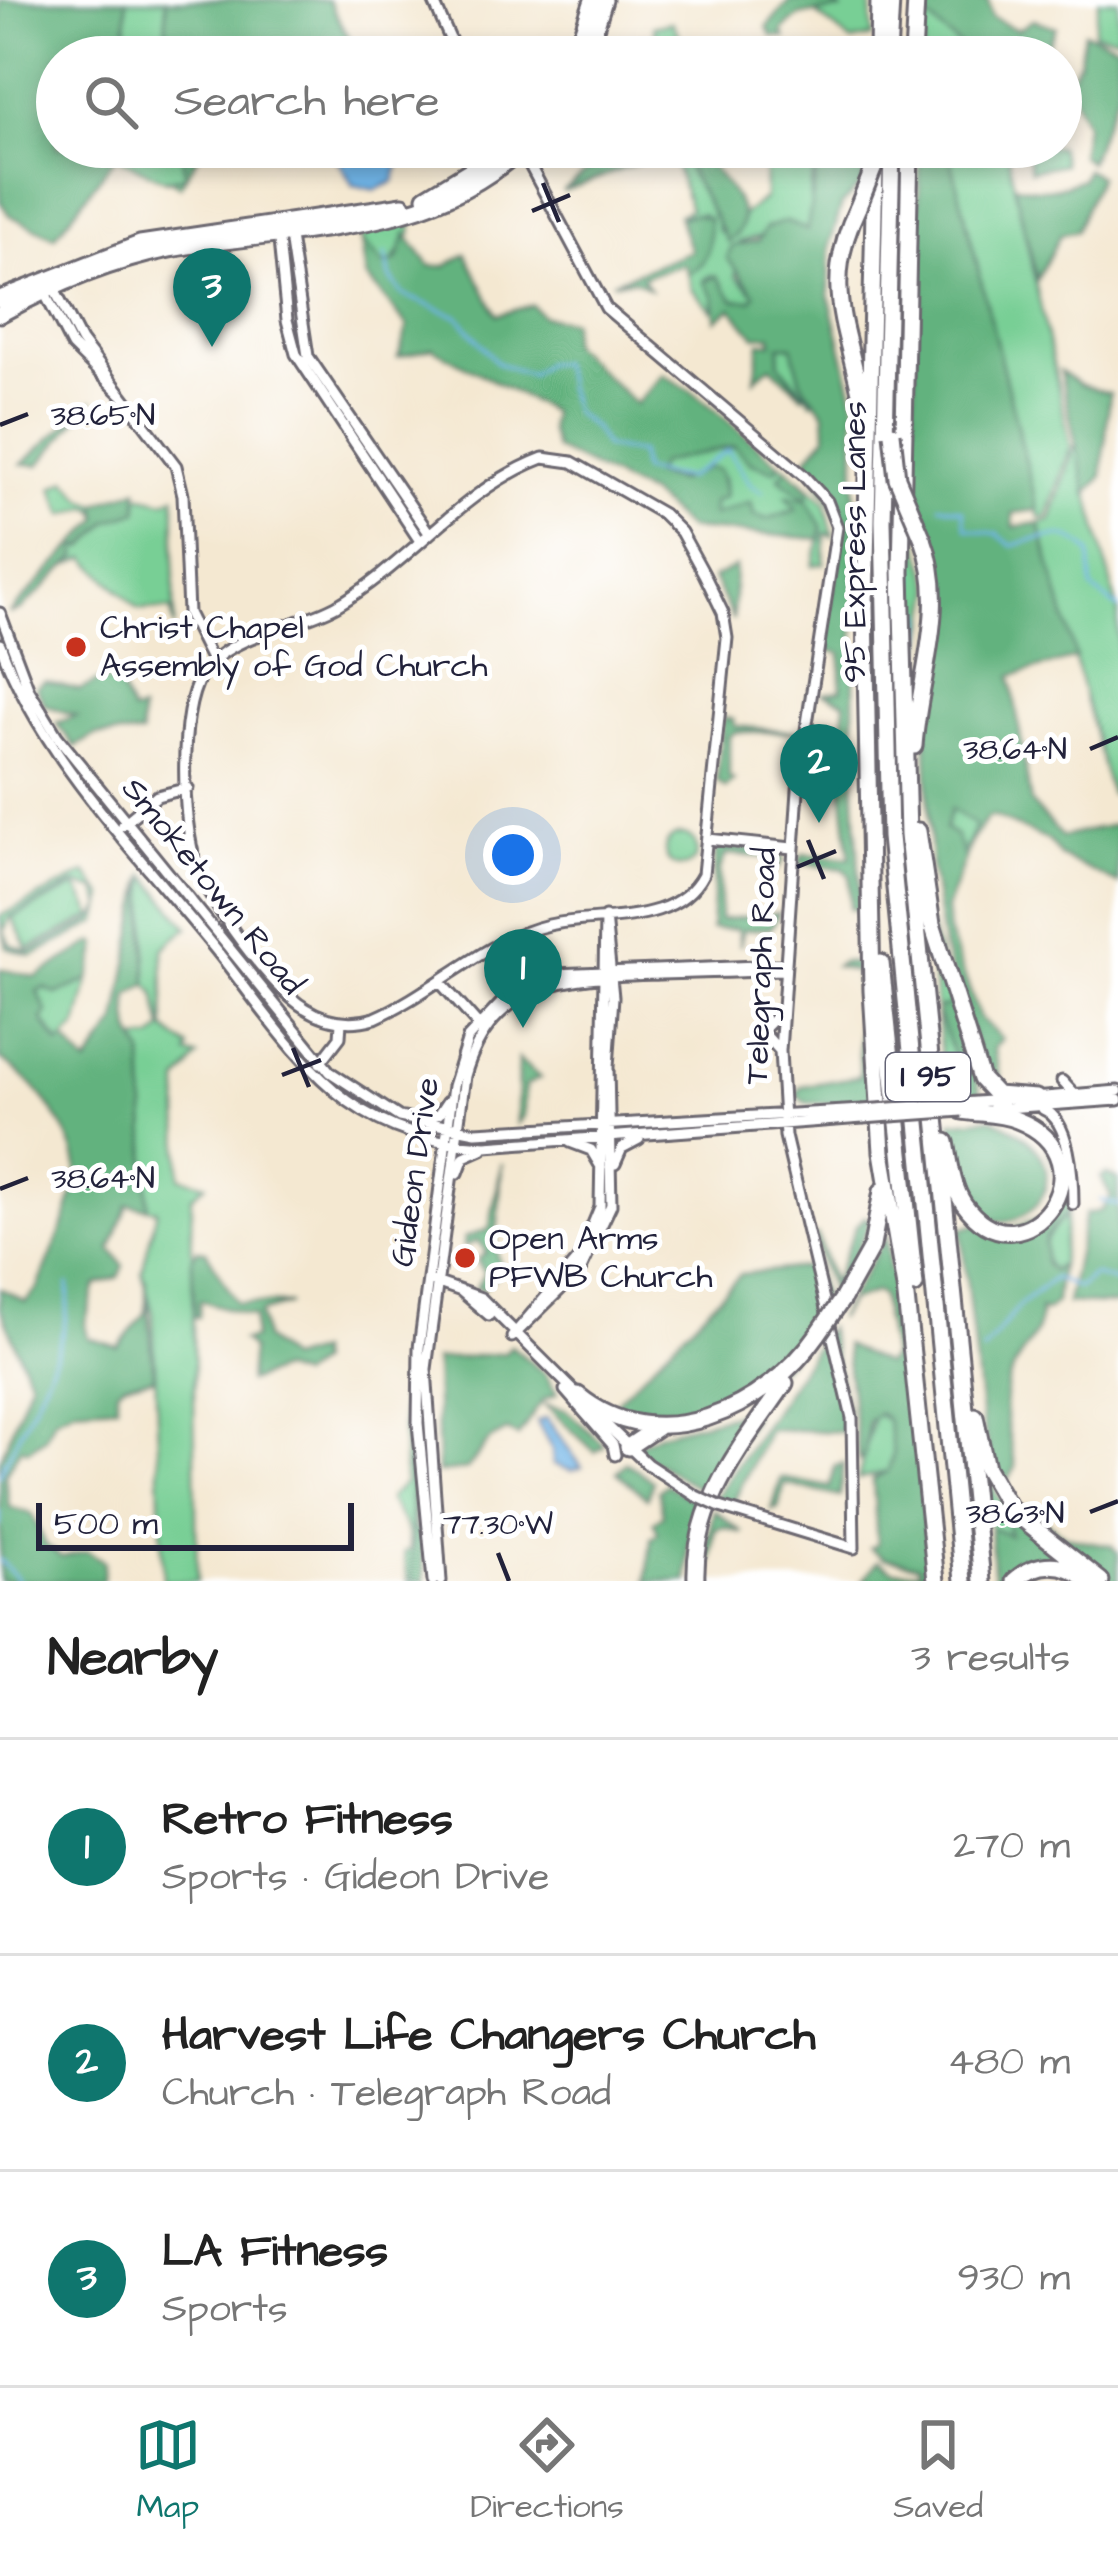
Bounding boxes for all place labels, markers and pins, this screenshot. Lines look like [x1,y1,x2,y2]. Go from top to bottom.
pin: 3 [173,248,251,347]
place label: Christ Chapel Assembly of God Church [100,605,488,690]
marker: Christ Chapel Assembly of God Church [63,634,89,660]
pin: 2 [780,724,858,823]
pin: 1 [484,929,562,1028]
place label: Open Arms PFWB Church [489,1216,713,1300]
marker: Open Arms PFWB Church [452,1245,478,1271]

